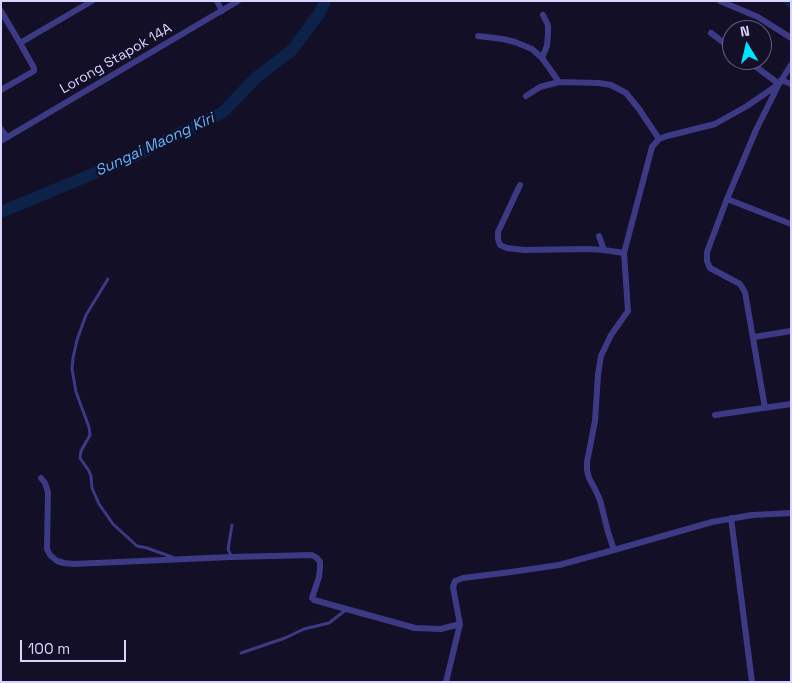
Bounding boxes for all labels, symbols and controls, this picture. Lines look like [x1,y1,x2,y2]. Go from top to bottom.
street label: Lorong Stapok 14A [57,20,175,98]
north arrow [722,20,772,70]
text: N [739,22,751,41]
water label: Sungai Maong Kiri [93,110,217,180]
scale bar [22,630,129,662]
text: 100 m [28,639,70,658]

